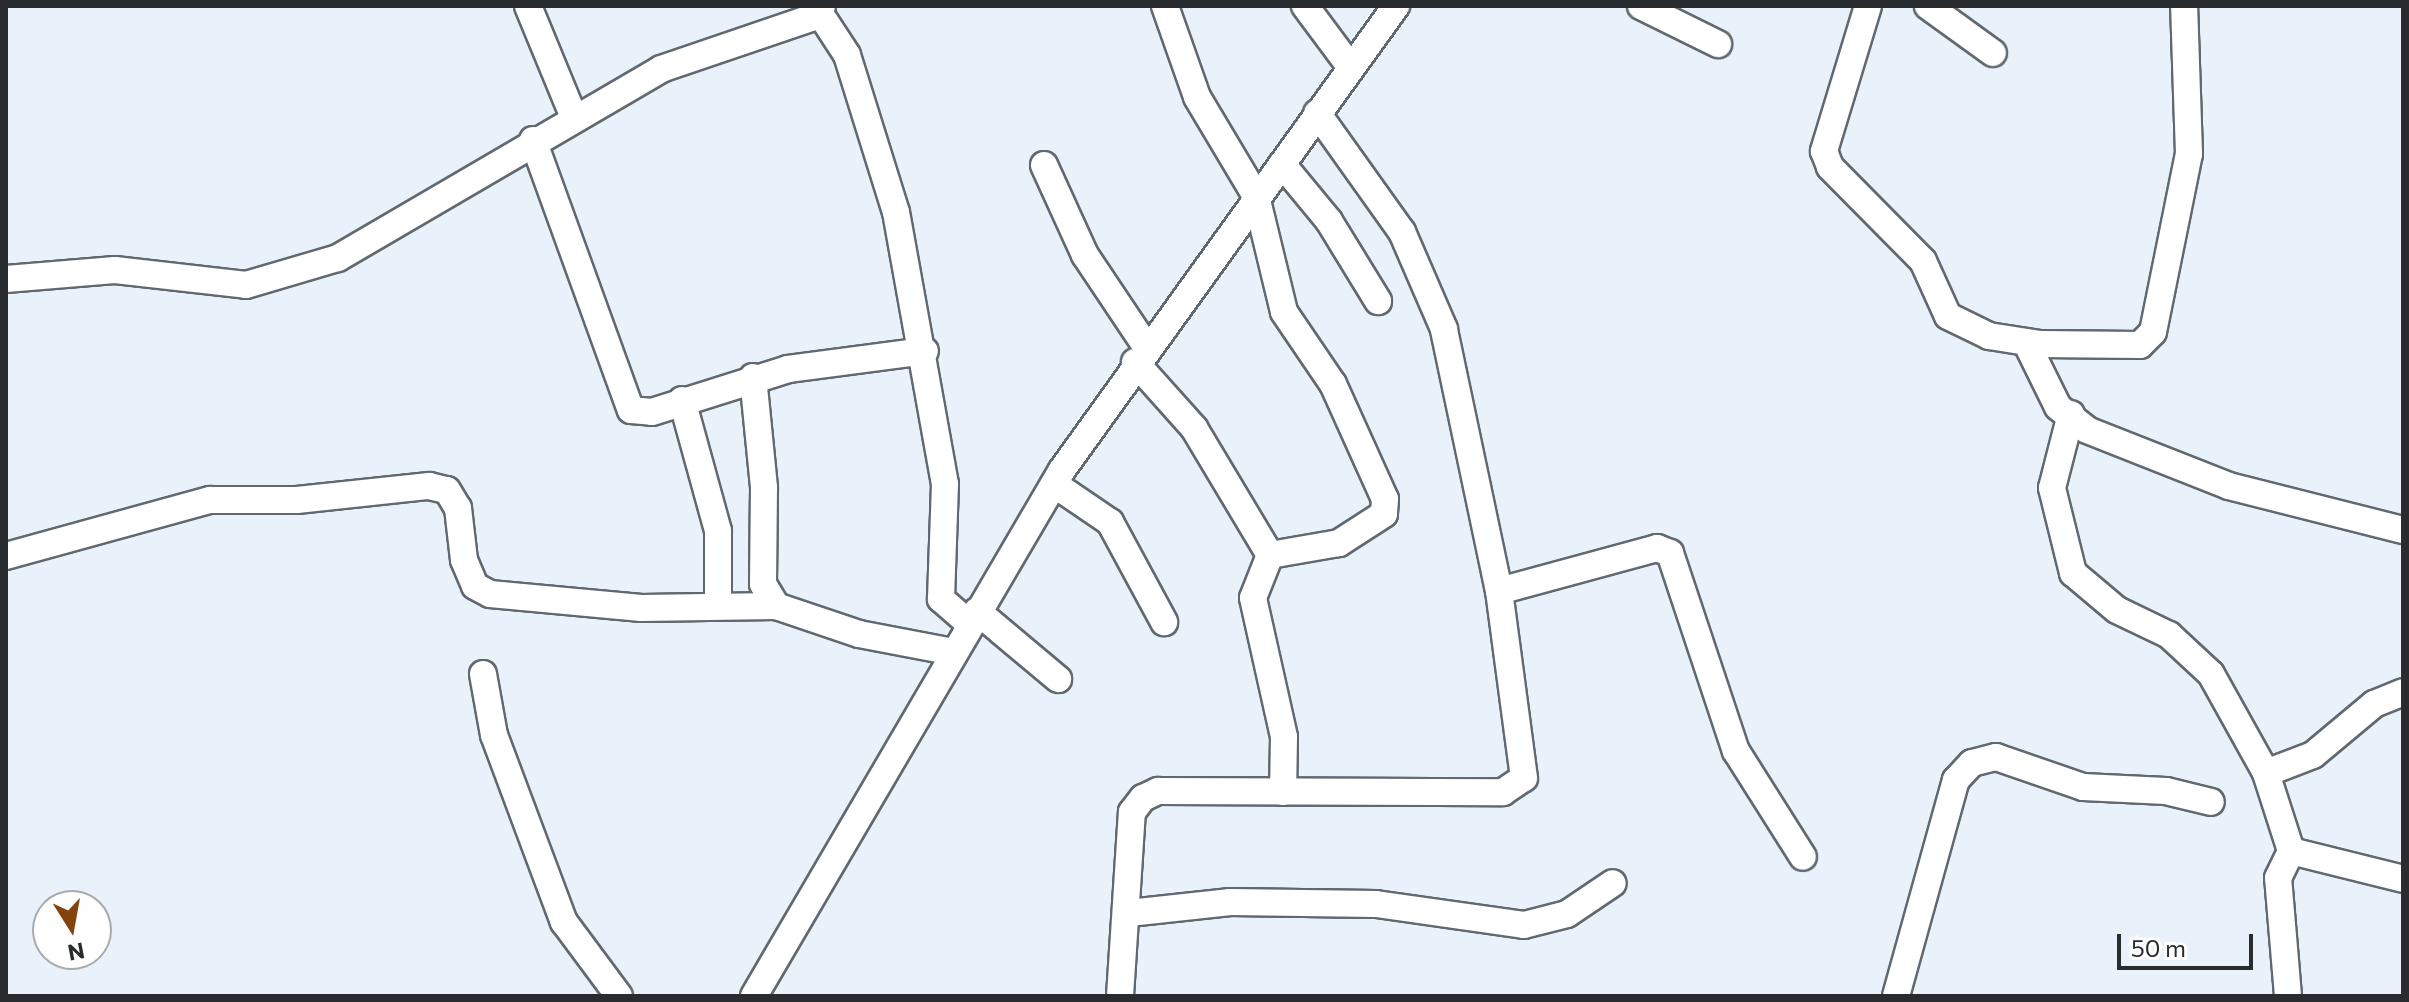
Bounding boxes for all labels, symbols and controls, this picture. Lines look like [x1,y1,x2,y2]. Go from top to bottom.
north arrow [32,890,112,970]
scale bar [2121,918,2257,968]
text: 50 m [2131,933,2186,962]
text: N [66,937,87,967]

